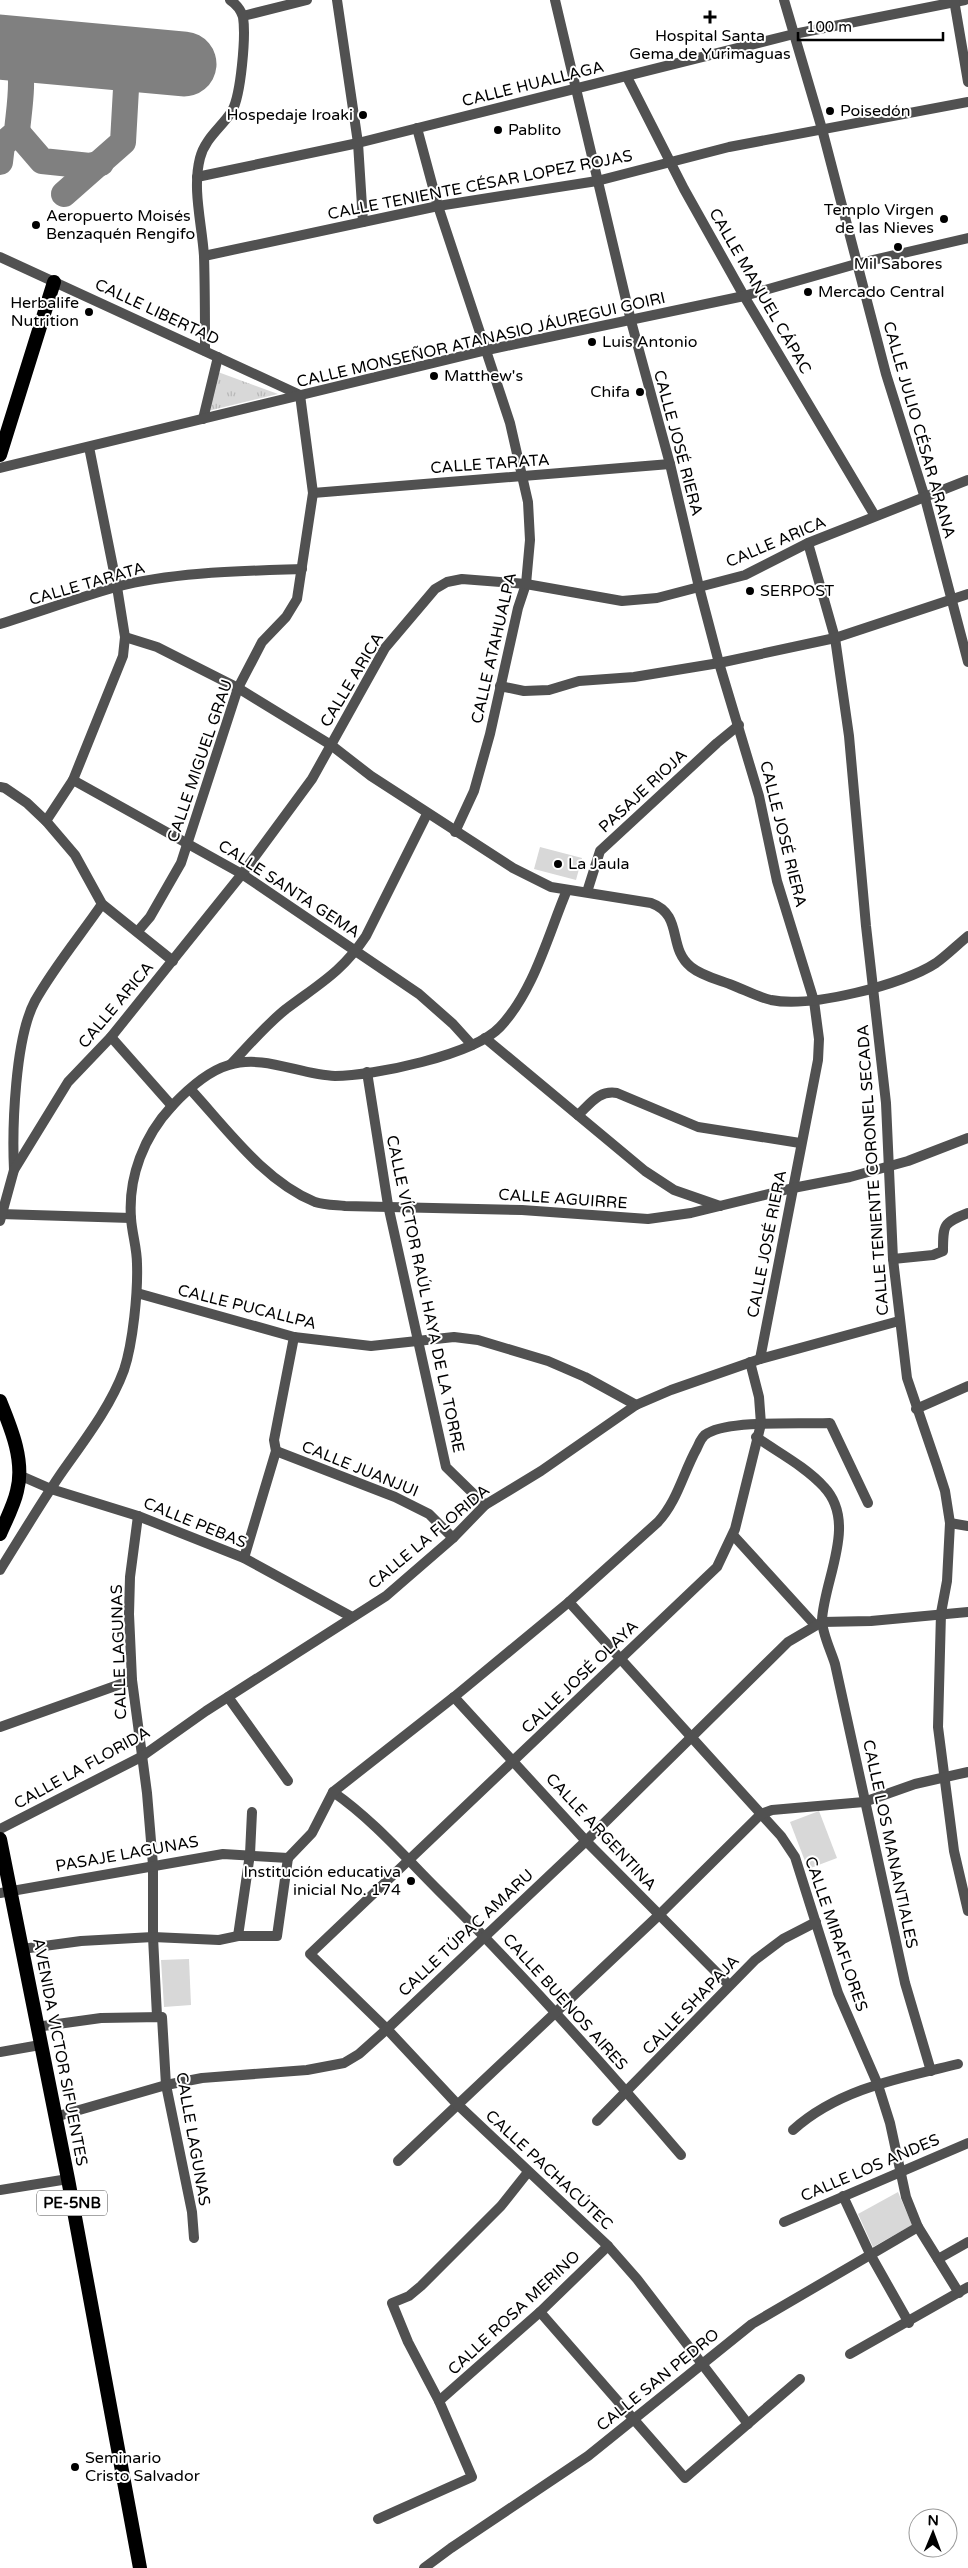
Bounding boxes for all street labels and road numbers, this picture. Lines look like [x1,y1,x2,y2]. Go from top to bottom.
street label: CALLE HUALLAGA [460,57,606,111]
street label: CALLE TENIENTE CÉSAR LOPEZ ROJAS [326,146,634,224]
street label: CALLE MANUEL CÁPAC [704,205,816,377]
street label: CALLE LIBERTAD [92,274,222,350]
street label: CALLE MONSEÑOR ATANASIO JÁUREGUI GOIRI [295,288,667,392]
street label: CALLE JULIO CÉSAR ARANA [878,319,960,541]
street label: CALLE JOSÉ RIERA [649,368,707,518]
street label: CALLE TARATA [430,450,550,478]
street label: CALLE ARICA [723,512,829,572]
street label: CALLE TARATA [27,558,147,610]
street label: CALLE ATAHUALPA [467,570,521,726]
street label: CALLE ARICA [316,629,388,731]
street label: CALLE MIGUEL GRAU [163,677,237,845]
street label: PASAJE RIOJA [595,745,691,837]
street label: CALLE JOSÉ RIERA [755,759,811,909]
street label: CALLE SANTA GEMA [214,836,364,942]
street label: CALLE ARICA [74,958,158,1052]
street label: CALLE TENIENTE CORONEL SECADA [853,1024,893,1316]
street label: CALLE VÍCTOR RAÚL HAYA DE LA TORRE [382,1133,468,1455]
street label: CALLE JOSÉ RIERA [743,1168,791,1320]
street label: CALLE AGUIRRE [498,1185,628,1213]
street label: CALLE PUCALLPA [176,1280,318,1334]
street label: CALLE JUANJUI [299,1436,421,1502]
street label: CALLE LA FLORIDA [364,1480,494,1594]
street label: CALLE PEBAS [140,1493,250,1553]
street label: CALLE LAGUNAS [107,1584,131,1720]
street label: CALLE JOSÉ OLAYA [517,1616,643,1738]
street label: CALLE LA FLORIDA [10,1722,154,1814]
street label: CALLE LOS MANANTIALES [858,1738,922,1950]
street label: CALLE ARGENTINA [541,1769,661,1895]
street label: PASAJE LAGUNAS [54,1832,200,1876]
street label: CALLE MIRAFLORES [800,1854,872,2014]
street label: CALLE TÚPAC AMARU [394,1865,538,2001]
street label: CALLE BUENOS AIRES [498,1930,632,2075]
street label: AVENIDA VICTOR SIFUENTES [28,1936,92,2168]
street label: CALLE SHAPAJA [638,1951,744,2059]
street label: CALLE LAGUNAS [171,2071,215,2208]
street label: CALLE PACHACÚTEC [481,2106,617,2234]
street label: CALLE LOS ANDES [798,2130,943,2206]
road number: PE-5NB [37,2190,107,2216]
street label: CALLE ROSA MERINO [444,2246,584,2380]
street label: CALLE SAN PEDRO [593,2324,723,2436]

